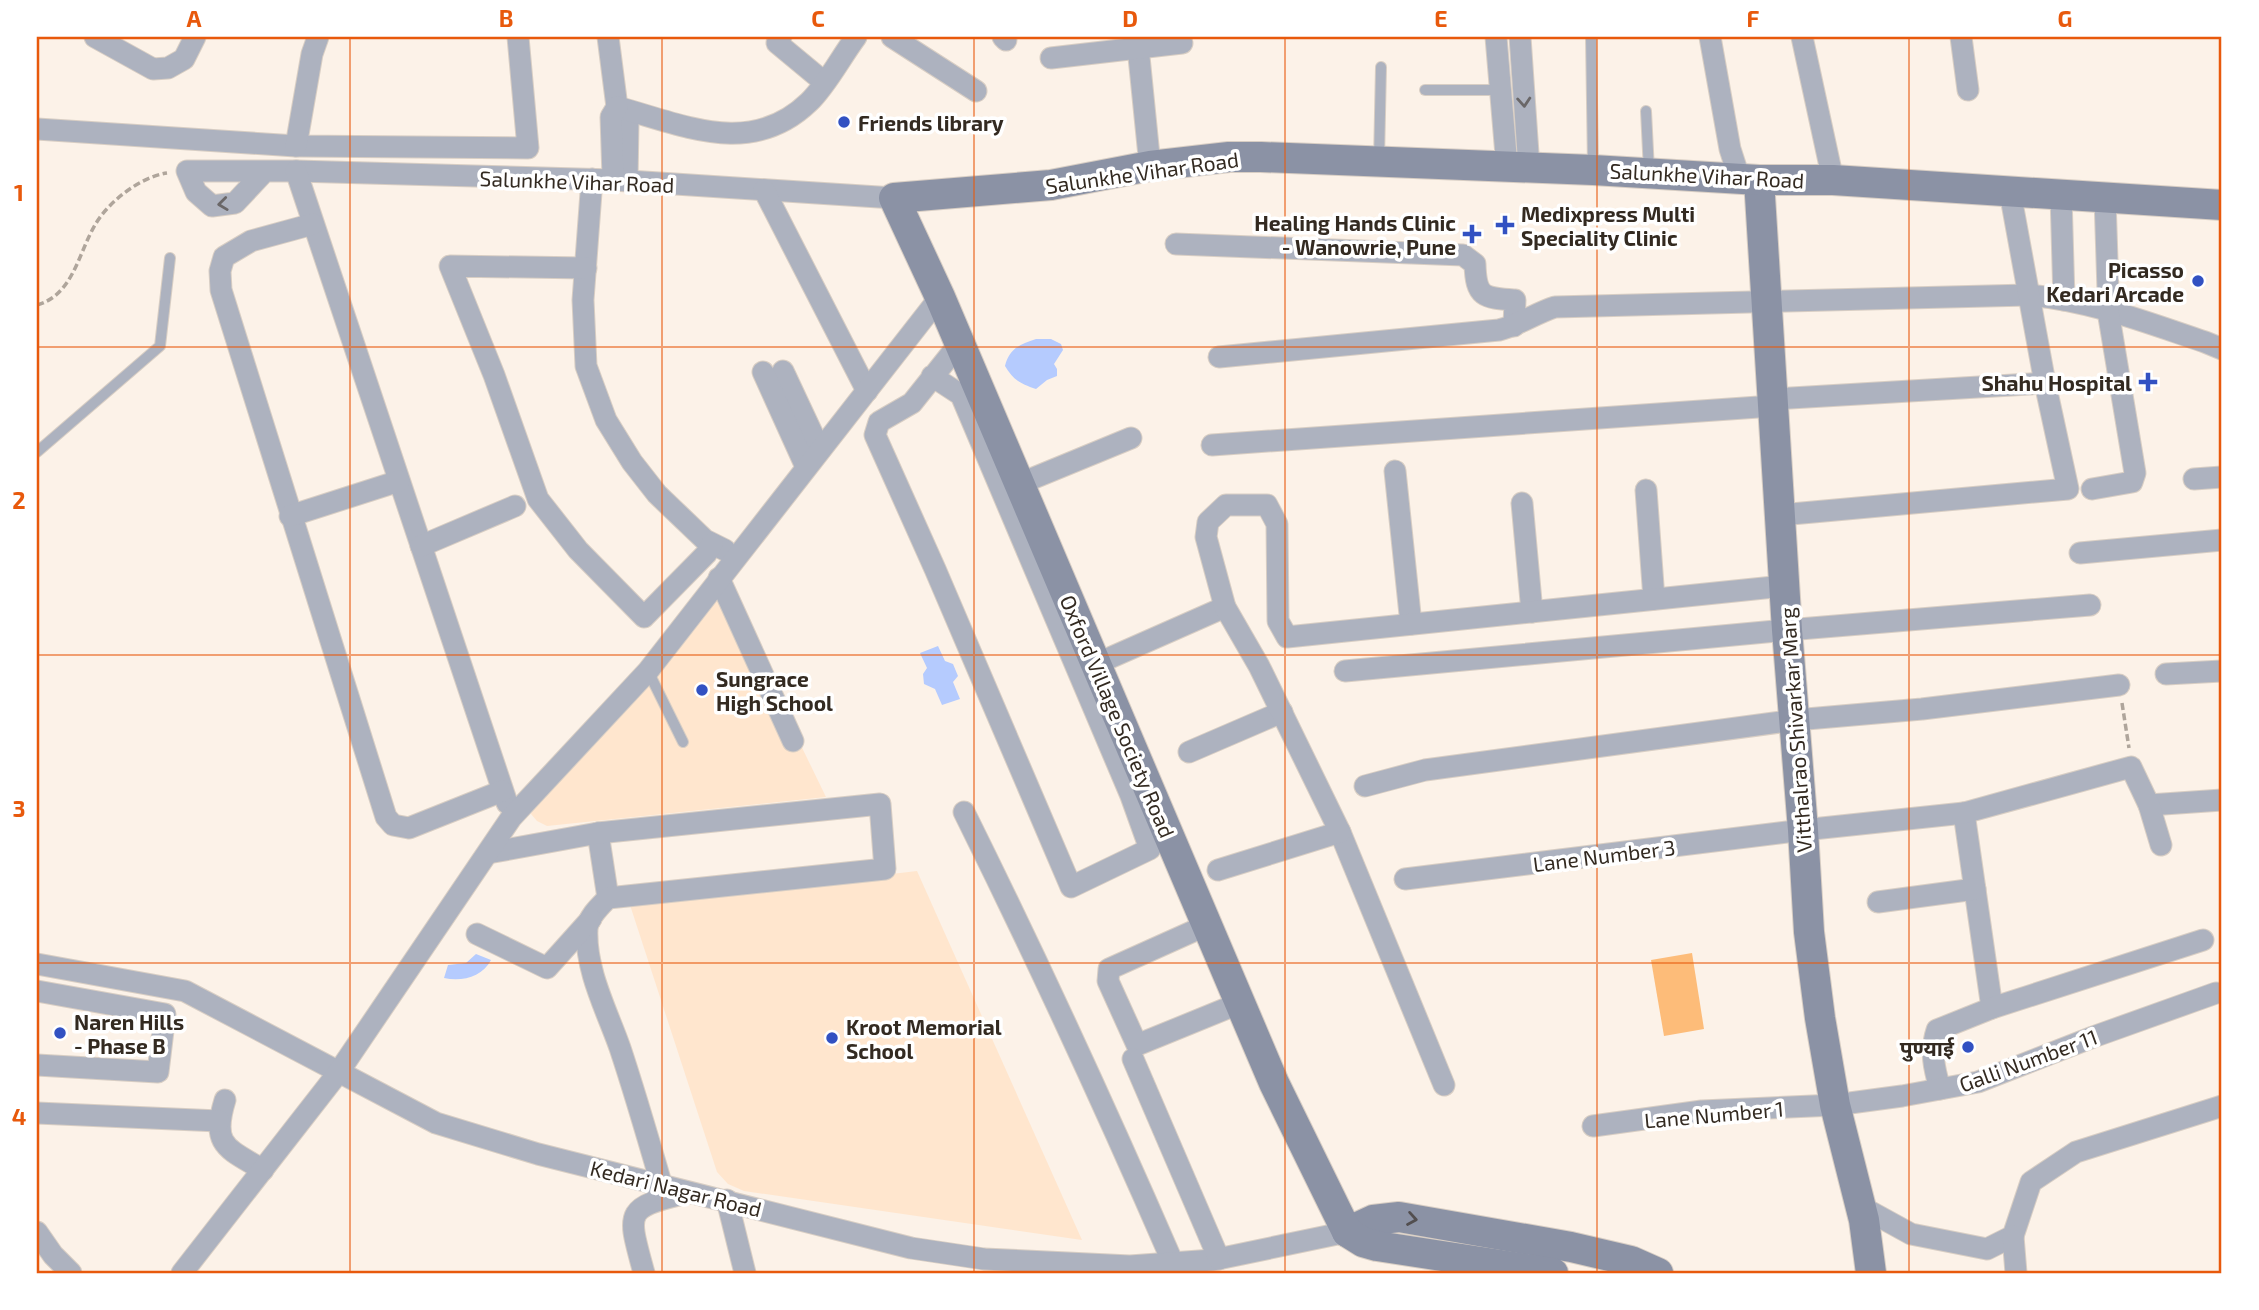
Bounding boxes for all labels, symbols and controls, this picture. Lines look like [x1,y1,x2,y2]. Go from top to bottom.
text: A [186,4,202,32]
text: B [499,4,513,32]
text: C [811,4,825,32]
text: D [1122,4,1138,32]
text: E [1434,4,1448,32]
text: F [1747,4,1760,32]
text: G [2058,4,2072,32]
one-way arrow [1517,97,1532,108]
place label: Friends library [858,110,1004,136]
marker: Friends library [836,114,852,130]
street label: Salunkhe Vihar Road [1044,146,1240,198]
street label: Salunkhe Vihar Road [1609,157,1805,193]
street label: Salunkhe Vihar Road [479,165,675,197]
text: 1 [14,178,24,206]
one-way arrow [217,197,229,212]
place label: Medixpress Multi Speciality Clinic [1521,201,1695,251]
place label: Healing Hands Clinic - Wanowrie, Pune [1254,210,1456,259]
marker: Medixpress Multi Speciality Clinic [1495,215,1515,235]
marker: Healing Hands Clinic - Wanowrie, Pune [1462,224,1482,244]
place label: Picasso Kedari Arcade [2046,257,2184,306]
marker: Picasso Kedari Arcade [2190,273,2206,289]
place label: Shahu Hospital [1982,370,2132,395]
marker: Shahu Hospital [2138,372,2158,392]
text: 2 [12,486,26,514]
street label: Oxford Village Society Road [1055,591,1181,841]
street label: Vitthalrao Shivarkar Marg [1774,606,1816,853]
place label: Sungrace High School [716,666,833,715]
marker: Sungrace High School [694,682,710,698]
text: 3 [12,794,26,822]
street label: Lane Number 3 [1531,834,1677,876]
place label: Naren Hills - Phase B [74,1009,184,1058]
place label: Kroot Memorial School [846,1014,1002,1063]
street label: Galli Number 11 [1956,1023,2100,1097]
marker: Naren Hills - Phase B [52,1025,68,1041]
marker: Kroot Memorial School [824,1030,840,1046]
place label: पुण्याई [1900,1035,1955,1062]
marker: पुण्याई [1960,1039,1976,1055]
street label: Lane Number 1 [1643,1095,1785,1133]
text: 4 [12,1102,26,1130]
street label: Kedari Nagar Road [588,1155,764,1221]
one-way arrow [1406,1211,1418,1226]

